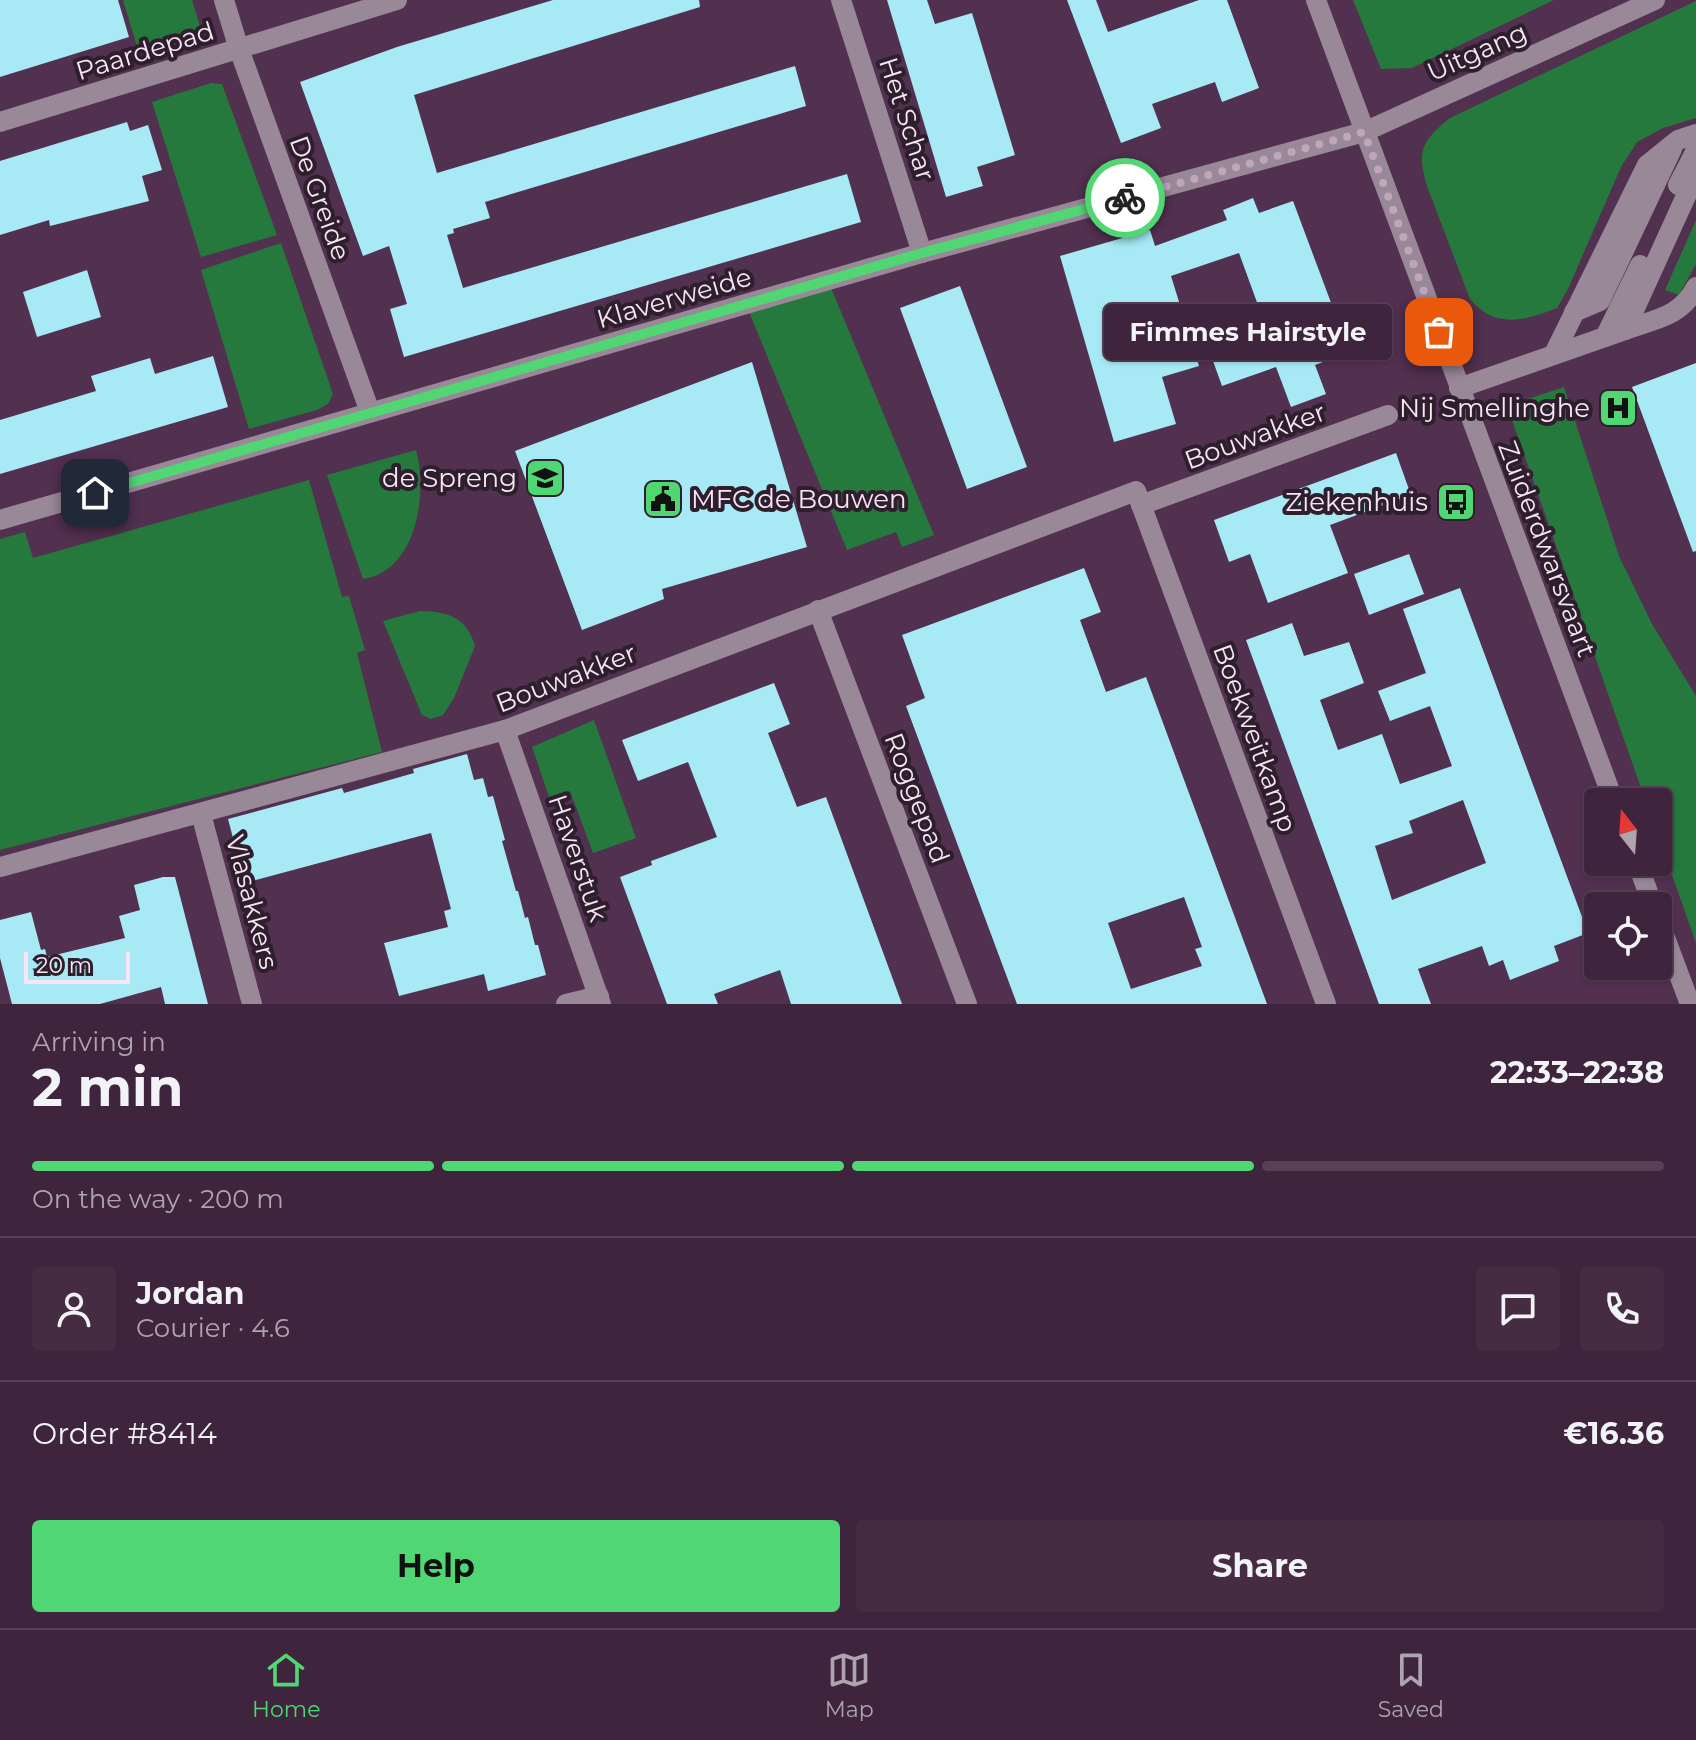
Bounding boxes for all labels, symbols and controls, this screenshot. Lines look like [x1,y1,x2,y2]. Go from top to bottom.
street label: Paardepad [72,15,218,87]
street label: Uitgang [1422,16,1532,88]
street label: Het Schar [872,53,942,185]
street label: De Greide [283,131,357,265]
courier [1085,158,1165,238]
icon: bike [1103,176,1147,220]
street label: Klaverweide [593,261,755,335]
pin [1405,298,1473,366]
callout: Fimmes Hairstyle [1103,304,1391,360]
icon: bag [1417,310,1461,354]
text: Fimmes Hairstyle [1129,316,1367,348]
hospital icon: Nij Smellinghe [1597,387,1639,429]
place label: Nij Smellinghe [1399,392,1590,424]
street label: Bouwakker [1180,396,1330,476]
street label: Zuiderdwarsvaart [1491,437,1603,661]
school or university icon: de Spreng [524,457,566,499]
pin [61,459,129,527]
place label: de Spreng [382,462,517,494]
icon: home [73,471,117,515]
public building icon: MFC de Bouwen [642,478,684,520]
bus stop icon: Ziekenhuis [1435,481,1477,523]
place label: MFC de Bouwen [691,483,907,515]
place label: Ziekenhuis [1285,486,1428,518]
street label: Bouwakker [491,637,641,719]
street label: Boekweitkamp [1206,640,1304,836]
street label: Roggepad [878,728,956,868]
north arrow [1584,788,1672,876]
map controls [1584,788,1672,980]
street label: Haverstuk [541,790,615,926]
street label: Vlasakkers [219,832,285,972]
button: locate [1584,892,1672,980]
scale bar [24,948,130,984]
text: 20 m [36,952,92,979]
text: Arriving in [32,1026,166,1058]
text: 22:33–22:38 [1490,1054,1664,1091]
text: 2 min [32,1056,184,1119]
text: On the way · 200 m [32,1183,284,1215]
button: person [32,1267,116,1351]
button: chat [1476,1267,1560,1351]
button: phone [1580,1267,1664,1351]
text: Jordan [136,1275,245,1312]
text: Courier · 4.6 [136,1312,290,1344]
text: Order #8414 [32,1415,217,1452]
text: €16.36 [1563,1415,1664,1452]
button: Help [32,1520,840,1612]
button: Share [856,1520,1664,1612]
tab: Home [252,1648,320,1723]
tab: Map [825,1648,874,1723]
tab: Saved [1378,1648,1444,1723]

